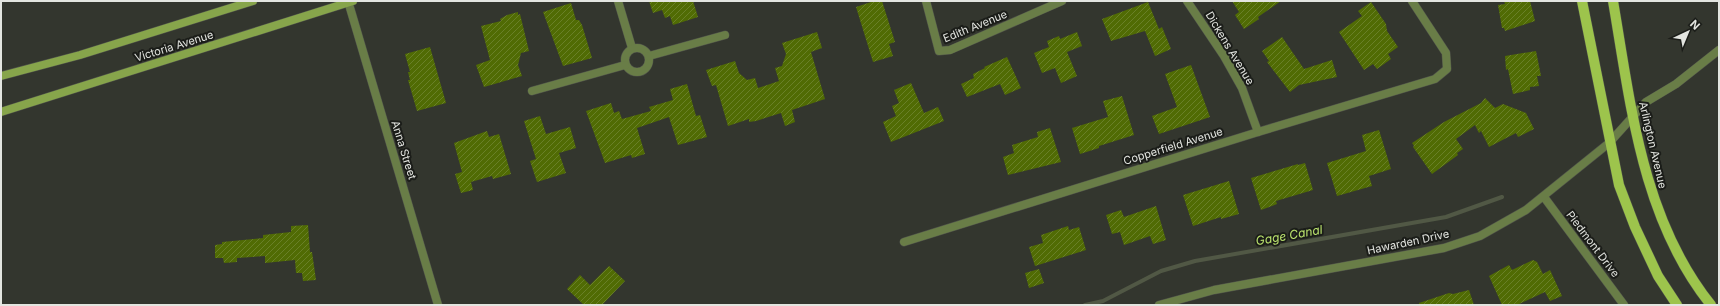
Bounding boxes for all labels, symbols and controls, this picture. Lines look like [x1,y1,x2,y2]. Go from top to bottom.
street label: Edith Avenue [941,7,1009,45]
street label: Dickens Avenue [1203,9,1257,87]
north arrow [1668,12,1708,52]
text: N [1687,17,1703,33]
street label: Victoria Avenue [133,27,215,65]
street label: Arlington Avenue [1636,100,1670,190]
street label: Anna Street [388,119,420,182]
street label: Copperfield Avenue [1122,124,1224,168]
street label: Piedmont Drive [1563,208,1623,280]
water label: Gage Canal [1254,222,1324,248]
street label: Hawarden Drive [1366,226,1450,258]

